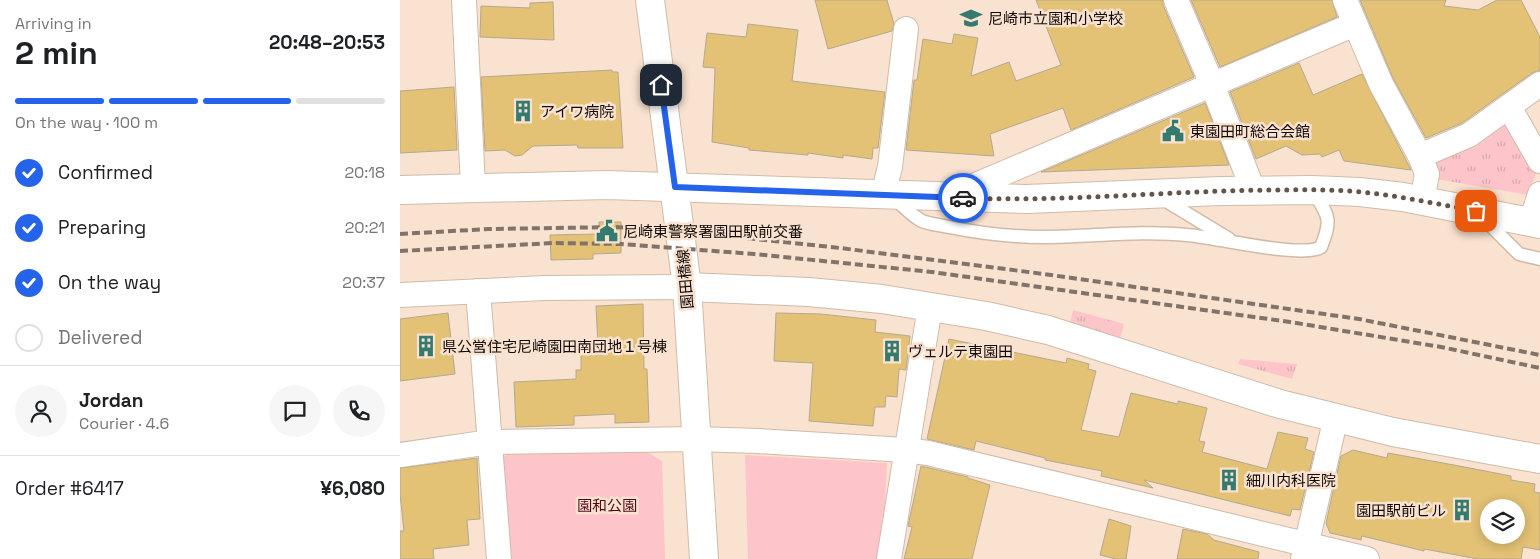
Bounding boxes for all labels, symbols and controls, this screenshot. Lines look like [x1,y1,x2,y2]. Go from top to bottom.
school or university icon: 尼崎市立園和小学校 [958,5,984,31]
place label: 尼崎市立園和小学校 [988,9,1123,28]
text: Arriving in [15,13,92,34]
text: 20:48–20:53 [269,30,385,55]
text: 2 min [15,33,98,73]
pin [640,64,682,106]
icon: home [647,71,675,99]
building icon: アイワ病院 [510,98,536,124]
place label: アイワ病院 [540,102,614,121]
text: On the way · 100 m [15,112,158,133]
public building icon: 東園田町総合会館 [1160,118,1186,144]
place label: 東園田町総合会館 [1190,122,1310,141]
icon: check [15,159,43,187]
text: Confirmed [58,160,153,185]
text: 20:18 [344,162,385,183]
courier [938,173,988,223]
icon: car [949,184,977,212]
pin [1455,190,1497,232]
icon: bag [1462,197,1490,225]
icon: check [15,214,43,242]
text: Preparing [58,215,146,240]
text: 20:21 [345,217,385,238]
public building icon: 尼崎東警察署園田駅前交番 [594,218,620,244]
place label: 尼崎東警察署園田駅前交番 [623,222,803,241]
street label: 園田橋線 [673,248,697,310]
icon: check [15,269,43,297]
text: On the way [58,270,161,295]
text: 20:37 [342,272,385,293]
text: Delivered [58,325,143,350]
building icon: 県公営住宅尼崎園田南団地１号棟 [413,333,439,359]
place label: 県公営住宅尼崎園田南団地１号棟 [442,337,667,356]
building icon: ヴェルテ東園田 [879,338,905,364]
place label: ヴェルテ東園田 [908,342,1013,361]
button: person [15,385,67,437]
button: chat [269,385,321,437]
button: phone [333,385,385,437]
text: Jordan [79,388,144,413]
text: Courier · 4.6 [79,413,169,434]
building icon: 細川内科医院 [1216,467,1242,493]
place label: 細川内科医院 [1246,471,1336,490]
text: Order #6417 [15,476,124,501]
text: ¥6,080 [320,476,385,501]
park label: 園和公園 [577,496,637,515]
building icon: 園田駅前ビル [1449,497,1475,523]
map controls [1480,499,1525,544]
button: layers [1480,499,1525,544]
place label: 園田駅前ビル [1356,501,1446,520]

